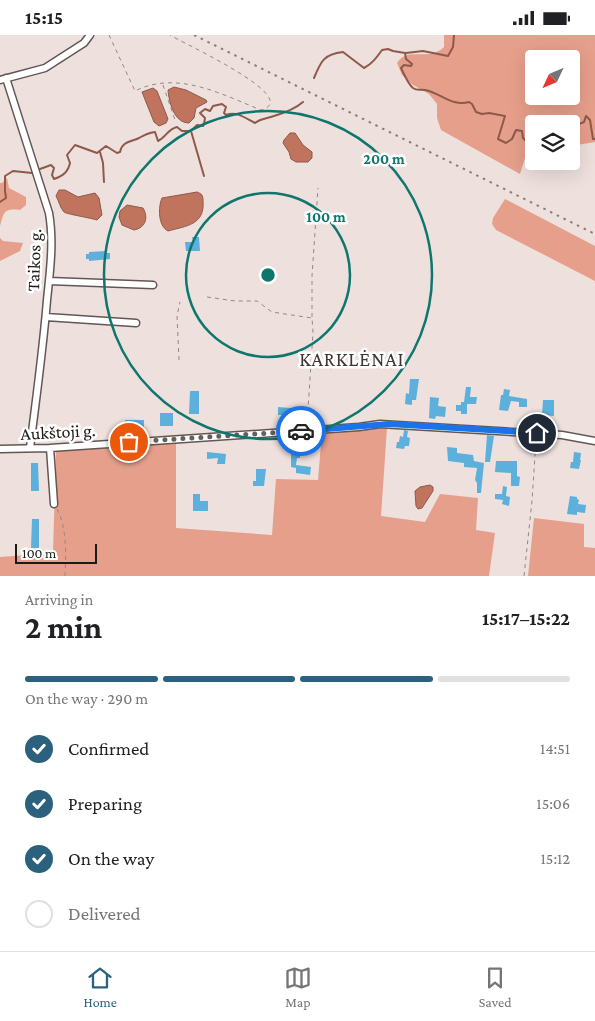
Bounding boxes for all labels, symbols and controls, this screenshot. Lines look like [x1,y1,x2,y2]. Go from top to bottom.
text: 15:15 [25,7,63,28]
north arrow [525,50,580,105]
map controls [525,50,580,170]
button: layers [525,115,580,170]
text: 200 m [363,151,405,167]
text: 100 m [306,209,346,225]
street label: Taikos g. [23,228,45,292]
centre of rings [259,266,277,284]
district label: KARKLĖNAI [299,348,405,370]
courier [276,406,326,456]
pin [516,412,558,454]
icon: car [287,417,315,445]
icon: home [523,419,551,447]
street label: Aukštoji g. [20,420,96,445]
pin [108,421,150,463]
icon: bag [115,428,143,456]
scale bar [15,541,98,564]
text: 100 m [22,545,56,561]
text: Arriving in [25,591,93,608]
text: 15:17–15:22 [482,608,570,629]
text: 2 min [25,609,102,645]
text: On the way · 290 m [25,690,148,707]
icon: check [25,735,53,763]
text: Confirmed [68,738,149,759]
text: 14:51 [540,740,570,757]
icon: check [25,790,53,818]
text: Preparing [68,793,142,814]
text: 15:06 [536,795,570,812]
icon: check [25,845,53,873]
text: On the way [68,848,154,869]
text: 15:12 [541,850,570,867]
text: Delivered [68,903,141,924]
tab: Home [83,964,117,1010]
tab: Map [284,964,312,1010]
tab: Saved [479,964,512,1010]

